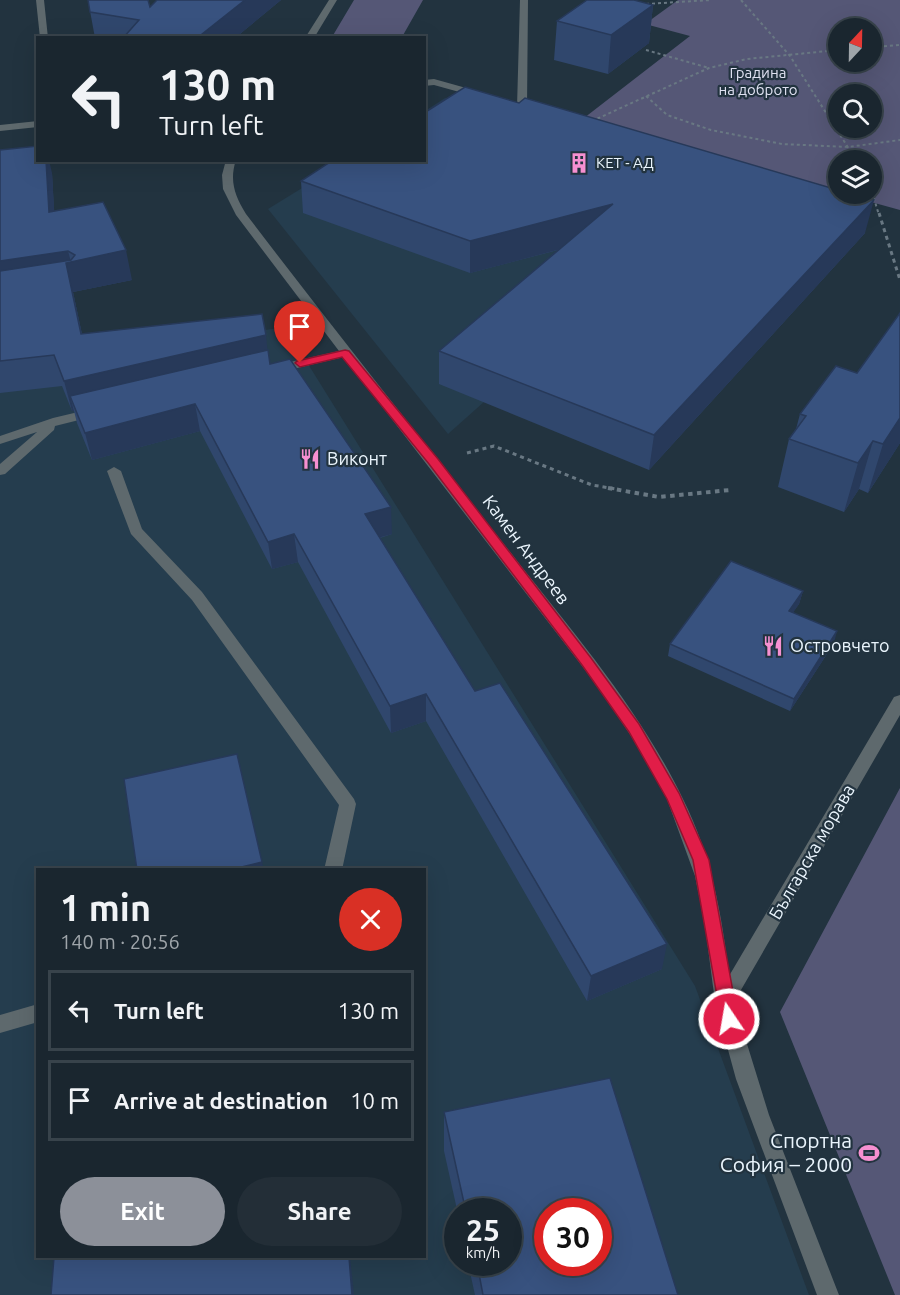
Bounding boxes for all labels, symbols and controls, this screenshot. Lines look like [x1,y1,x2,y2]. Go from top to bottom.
north arrow [828,18,882,72]
map controls [828,18,882,204]
icon: left [60,60,138,138]
text: 130 m [159,61,276,108]
park label: Градина на доброто [718,64,798,98]
button: search [828,84,882,138]
text: Turn left [159,110,263,140]
button: layers [828,150,882,204]
building icon: КЕТ - АД [567,151,591,175]
place label: КЕТ - АД [596,154,654,171]
pin [274,301,325,363]
icon: arrive [283,310,316,343]
restaurant icon: Виконт [298,447,322,471]
place label: Виконт [327,448,387,468]
street label: Камен Андреев [479,491,574,608]
restaurant icon: Островчето [761,634,785,658]
place label: Островчето [790,635,889,655]
street label: Българска морава [764,781,858,922]
text: 1 min [60,887,151,928]
button: close [339,888,402,951]
text: 140 m · 20:56 [60,930,180,953]
position arrow [697,987,761,1051]
icon: left [63,994,96,1027]
text: Turn left [114,998,204,1023]
text: 130 m [338,998,399,1023]
icon: arrive [63,1084,96,1117]
text: Arrive at destination [114,1088,328,1113]
text: 10 m [350,1088,399,1113]
place label: Спортна София – 2000 [720,1128,852,1176]
sports icon: Спортна София – 2000 [857,1141,881,1165]
button: Exit [60,1177,225,1246]
button: Share [237,1177,402,1246]
speed limit sign: 30 [534,1198,612,1276]
text: 25 [466,1213,500,1247]
text: km/h [466,1244,500,1261]

